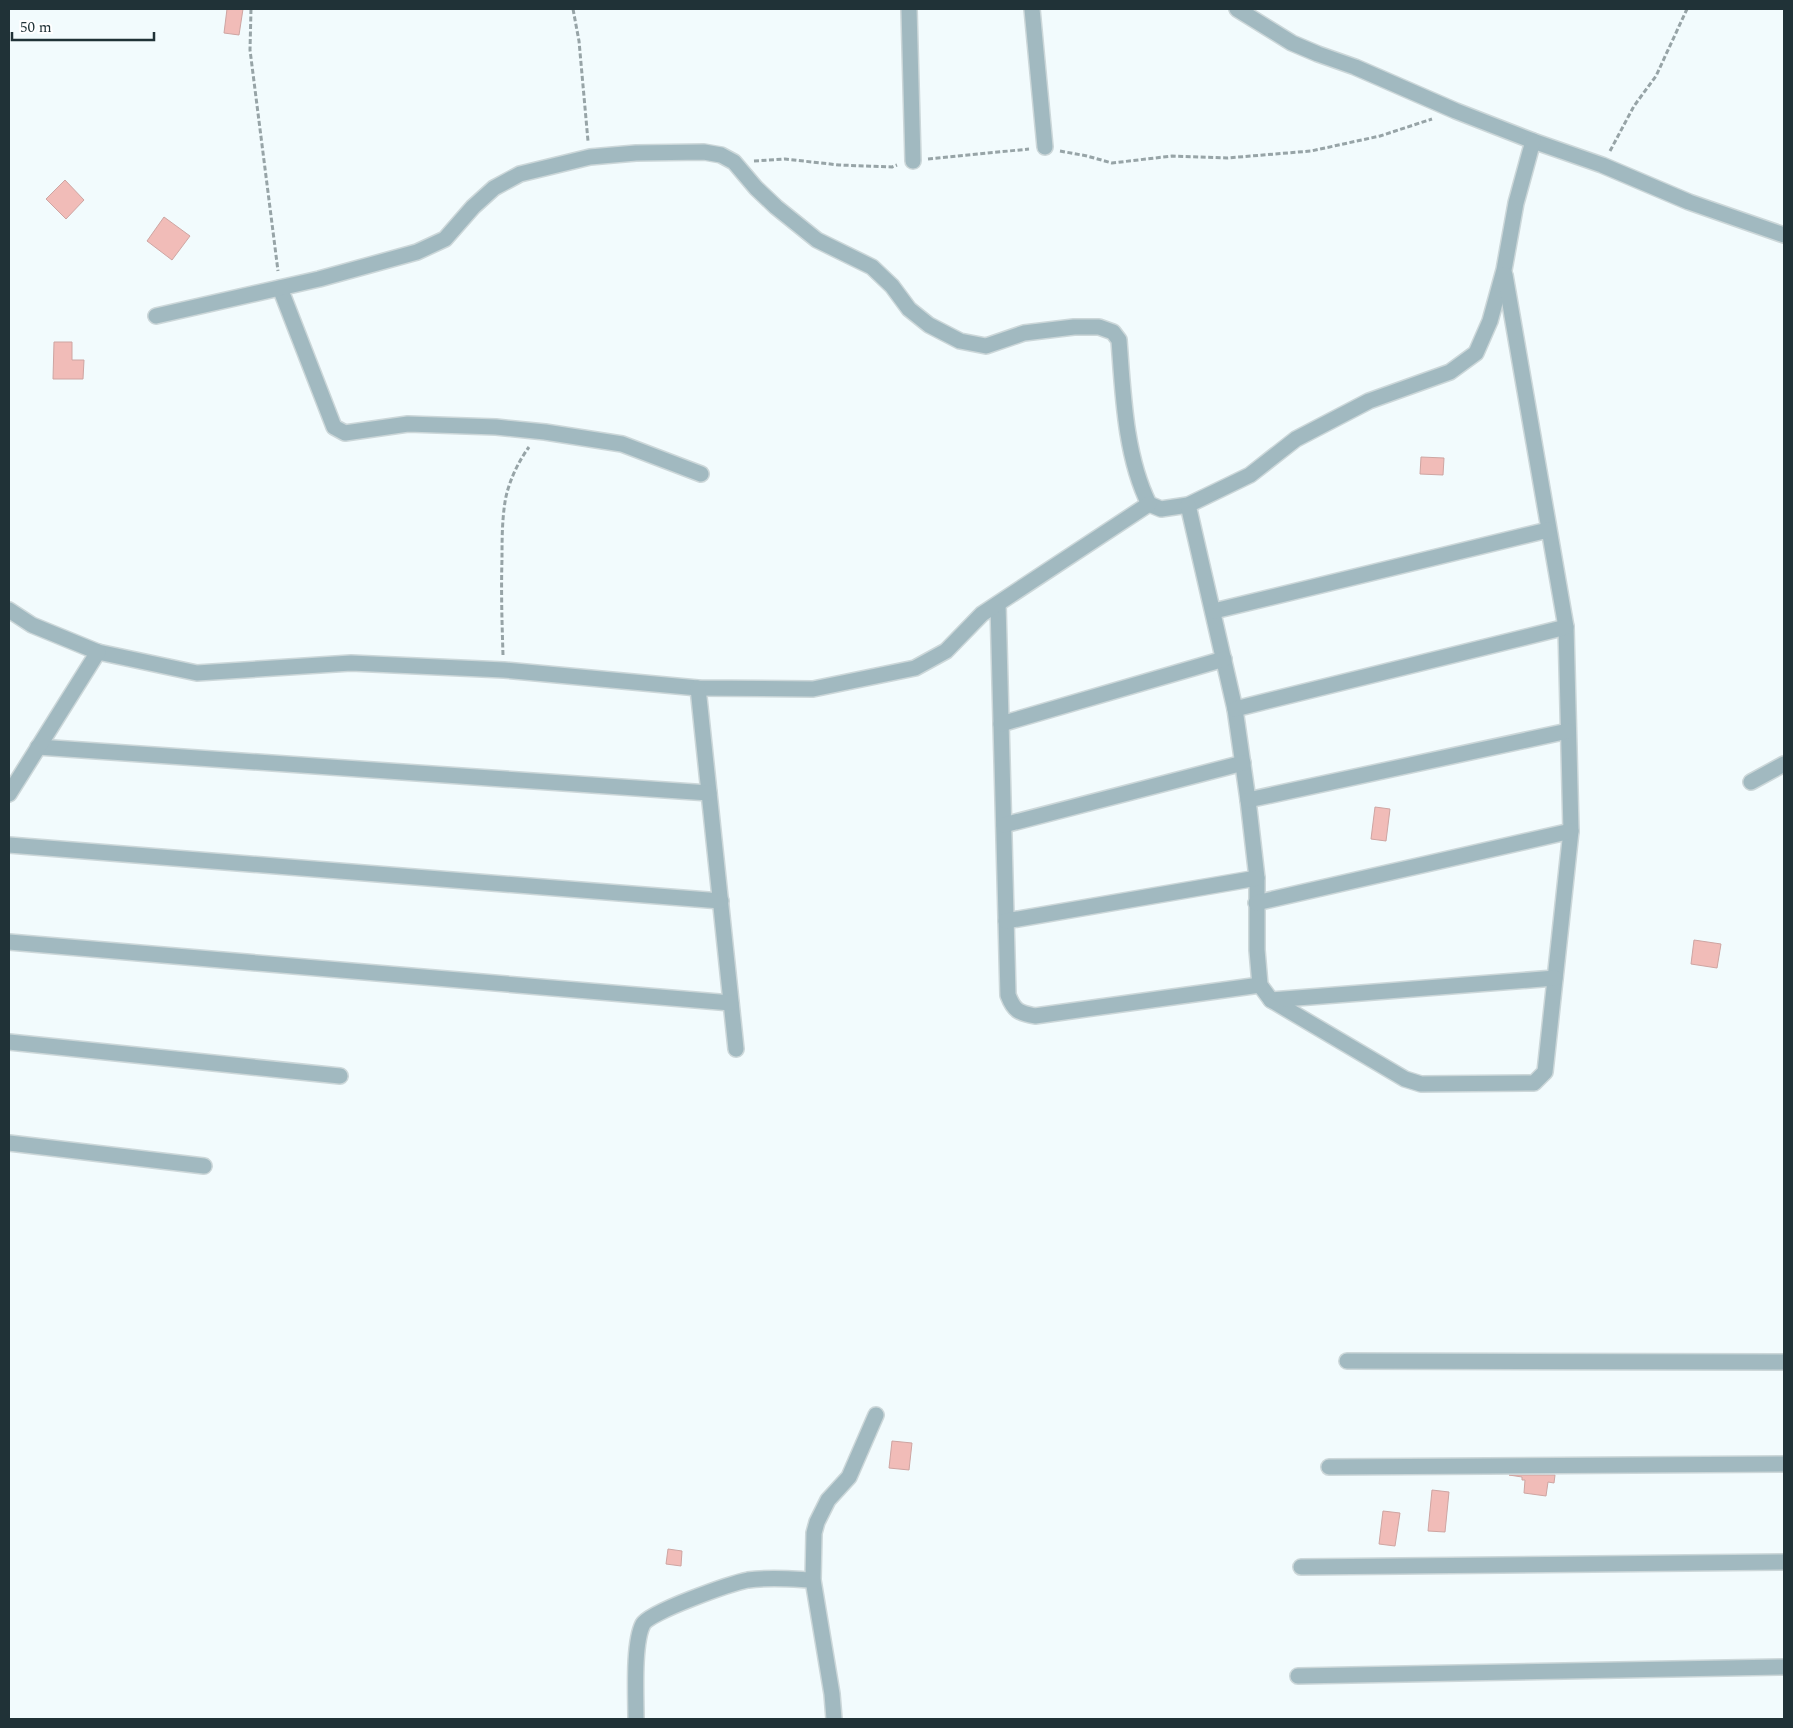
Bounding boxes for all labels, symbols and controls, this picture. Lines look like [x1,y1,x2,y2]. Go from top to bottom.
scale bar [12,10,155,42]
text: 50 m [20,16,52,39]

